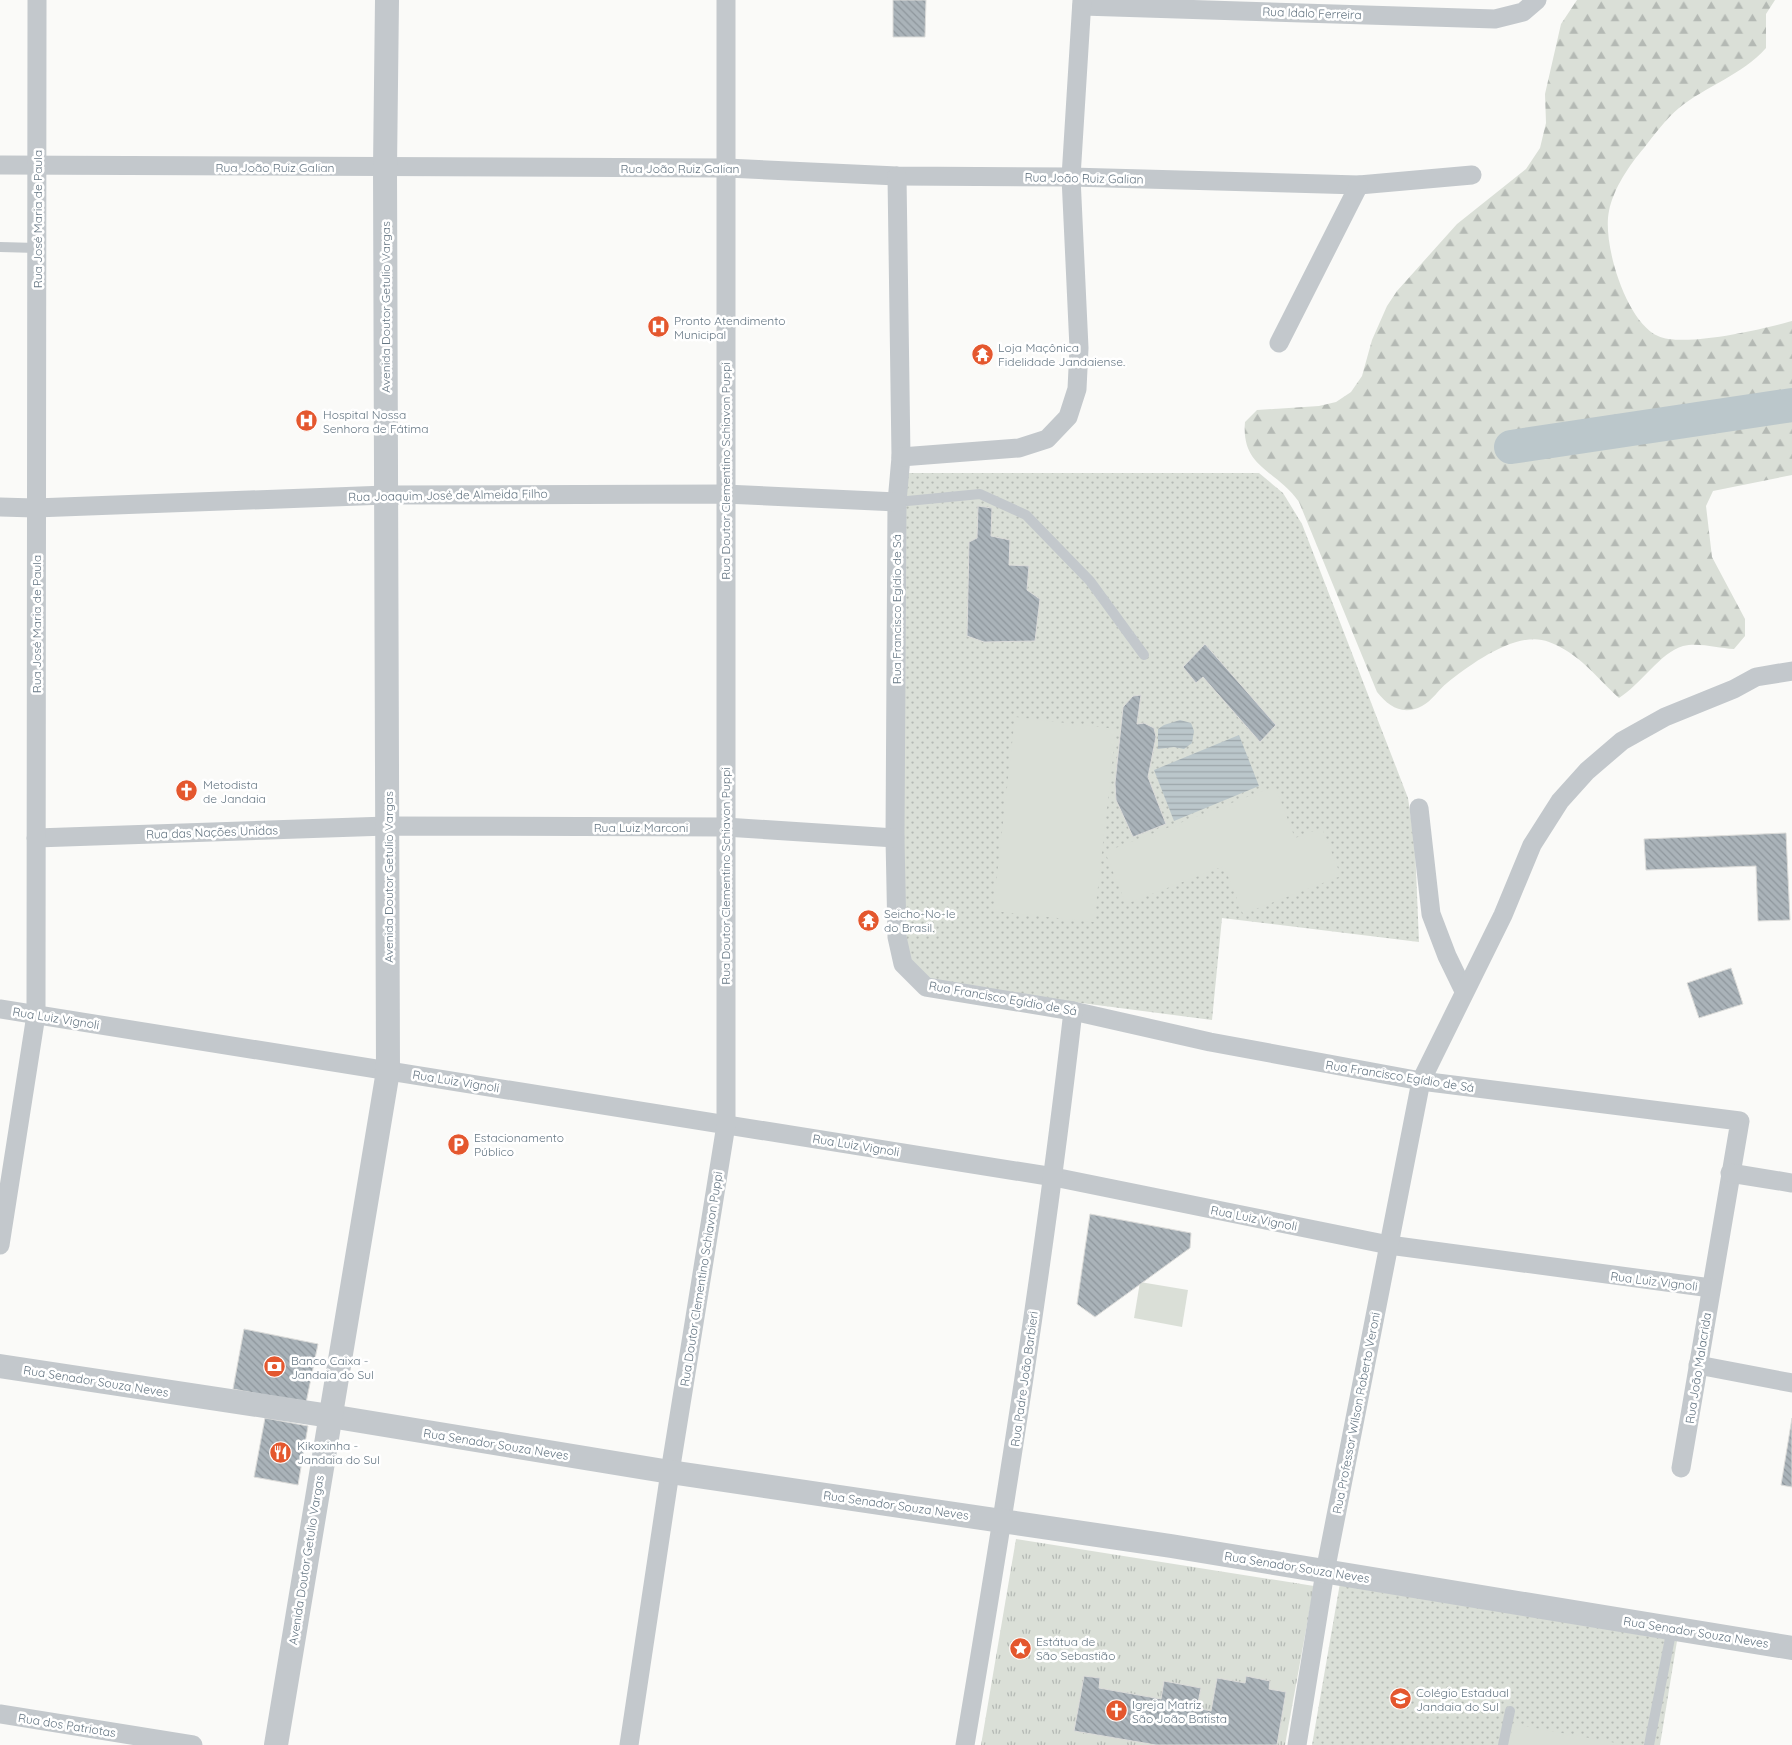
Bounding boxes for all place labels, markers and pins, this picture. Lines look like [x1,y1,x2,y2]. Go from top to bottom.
place label: Pronto Atendimento Municipal [674,313,785,342]
hospital icon: Pronto Atendimento Municipal [646,315,670,339]
place label: Loja Maçônica Fidelidade Jandaiense. [998,340,1125,369]
temple icon: Loja Maçônica Fidelidade Jandaiense. [970,342,994,366]
place label: Hospital Nossa Senhora de Fátima [323,407,429,436]
hospital icon: Hospital Nossa Senhora de Fátima [295,409,319,433]
place label: Metodista de Jandaia [203,777,266,806]
church icon: Metodista de Jandaia [175,779,199,803]
place label: Seicho-No-Ie do Brasil. [884,906,956,935]
temple icon: Seicho-No-Ie do Brasil. [856,908,880,932]
place label: Estacionamento Público [474,1130,564,1159]
parking icon: Estacionamento Público [446,1132,470,1156]
place label: Banco Caixa - Jandaia do Sul [291,1353,374,1382]
bank icon: Banco Caixa - Jandaia do Sul [263,1355,287,1379]
place label: Kikoxinha - Jandaia do Sul [297,1438,380,1467]
restaurant icon: Kikoxinha - Jandaia do Sul [269,1440,293,1464]
place label: Estátua de São Sebastião [1036,1634,1115,1663]
place icon: Estátua de São Sebastião [1008,1636,1032,1660]
place label: Colégio Estadual Jandaia do Sul [1416,1685,1509,1714]
school or university icon: Colégio Estadual Jandaia do Sul [1388,1687,1412,1711]
place label: Igreja Matriz São João Batista [1132,1697,1227,1726]
church icon: Igreja Matriz São João Batista [1104,1699,1128,1723]

